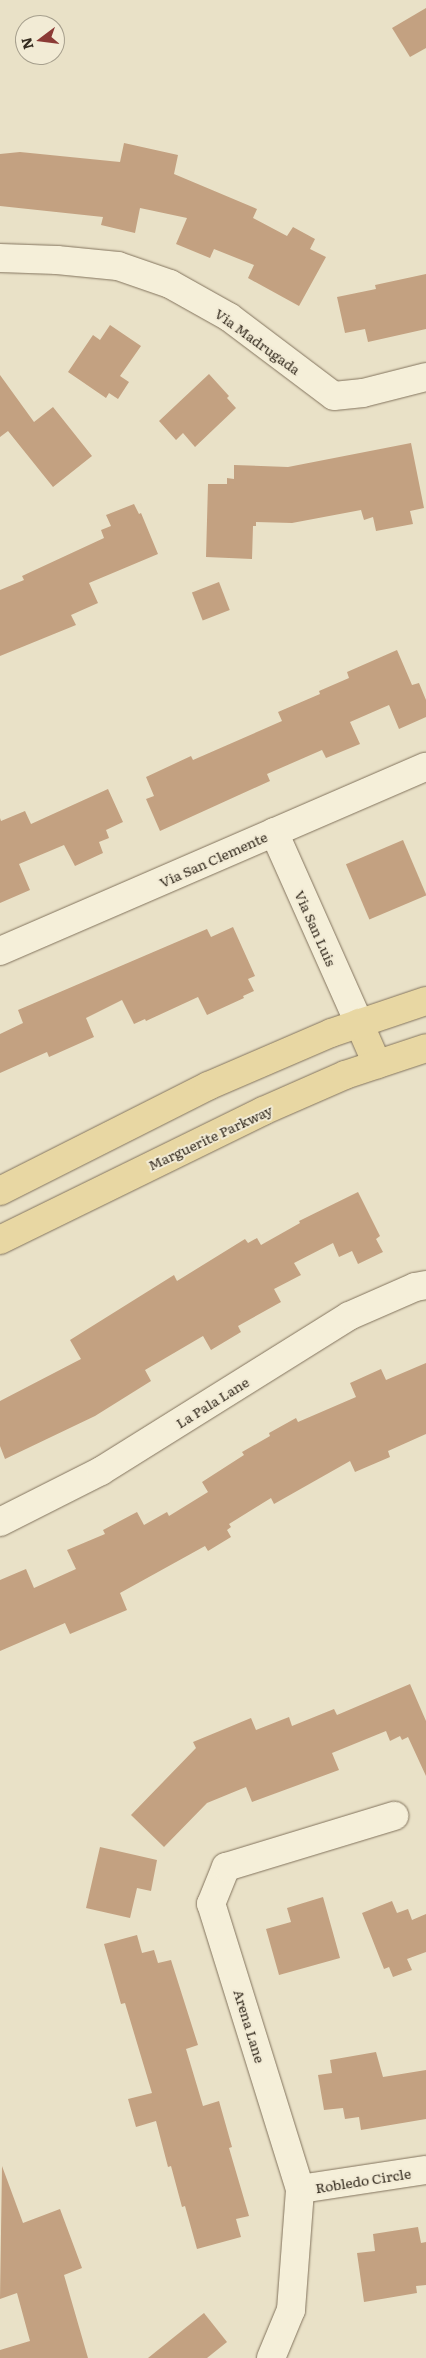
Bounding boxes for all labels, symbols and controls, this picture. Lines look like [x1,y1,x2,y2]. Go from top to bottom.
north arrow [15,15,65,65]
text: N [15,35,38,52]
street label: Via Madrugada [212,304,304,378]
street label: Via San Clemente [156,828,270,890]
street label: Via San Luis [292,887,340,969]
street label: Marguerite Parkway [145,1101,275,1173]
street label: La Pala Lane [172,1373,252,1431]
street label: Arena Lane [231,1987,269,2065]
street label: Robledo Circle [314,2164,412,2196]

